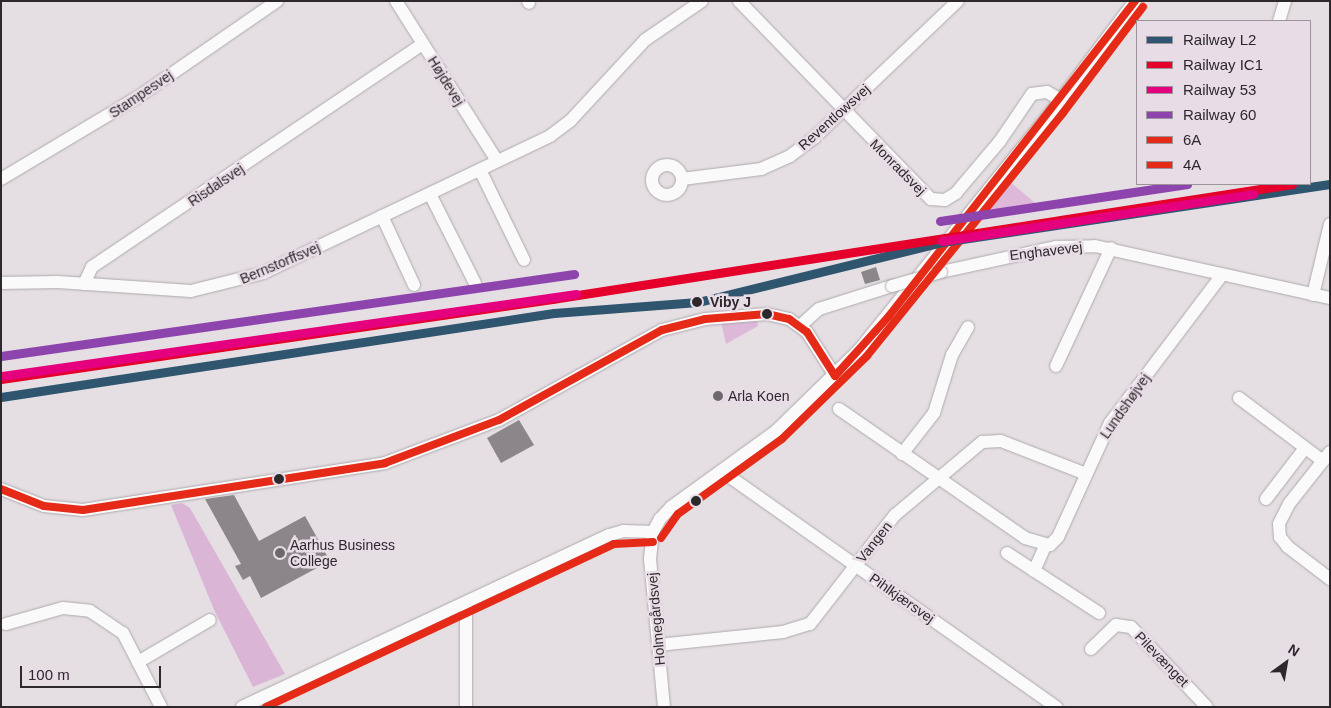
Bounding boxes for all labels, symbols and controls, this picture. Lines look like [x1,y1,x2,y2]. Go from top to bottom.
legend [1136,20,1311,185]
text: Railway L2 [1183,31,1256,48]
street label: Højdevej [424,53,468,109]
text: Railway IC1 [1183,56,1263,73]
street label: Stampesvej [106,67,176,121]
street label: Reventlowsvej [795,81,873,153]
text: Railway 53 [1183,81,1256,98]
text: Railway 60 [1183,106,1256,123]
text: 6A [1183,131,1201,148]
street label: Monradsvej [866,135,930,199]
text: 4A [1183,156,1201,173]
street label: Risdalsvej [185,160,247,210]
street label: Enghavevej [1009,238,1083,264]
street label: Bernstorffsvej [237,239,323,287]
marker: Viby J [688,293,706,311]
place label: Viby J [710,294,751,310]
unlabelled marker [762,309,772,319]
street label: Lundshøjvej [1096,370,1154,442]
place label: Arla Koen [728,388,789,404]
marker: Arla Koen [712,390,724,402]
unlabelled marker [274,474,284,484]
unlabelled marker [691,496,701,506]
street label: Vangen [853,518,895,566]
place label: Aarhus Business College [290,537,395,570]
marker: Aarhus Business College [274,547,286,559]
street label: Pihlkjærsvej [866,569,938,627]
street label: Holmegårdsvej [644,572,668,666]
street label: Pilevænget [1132,628,1192,690]
north arrow [1261,638,1311,688]
text: N [1285,641,1302,660]
scale bar [22,656,164,688]
text: 100 m [28,666,70,683]

